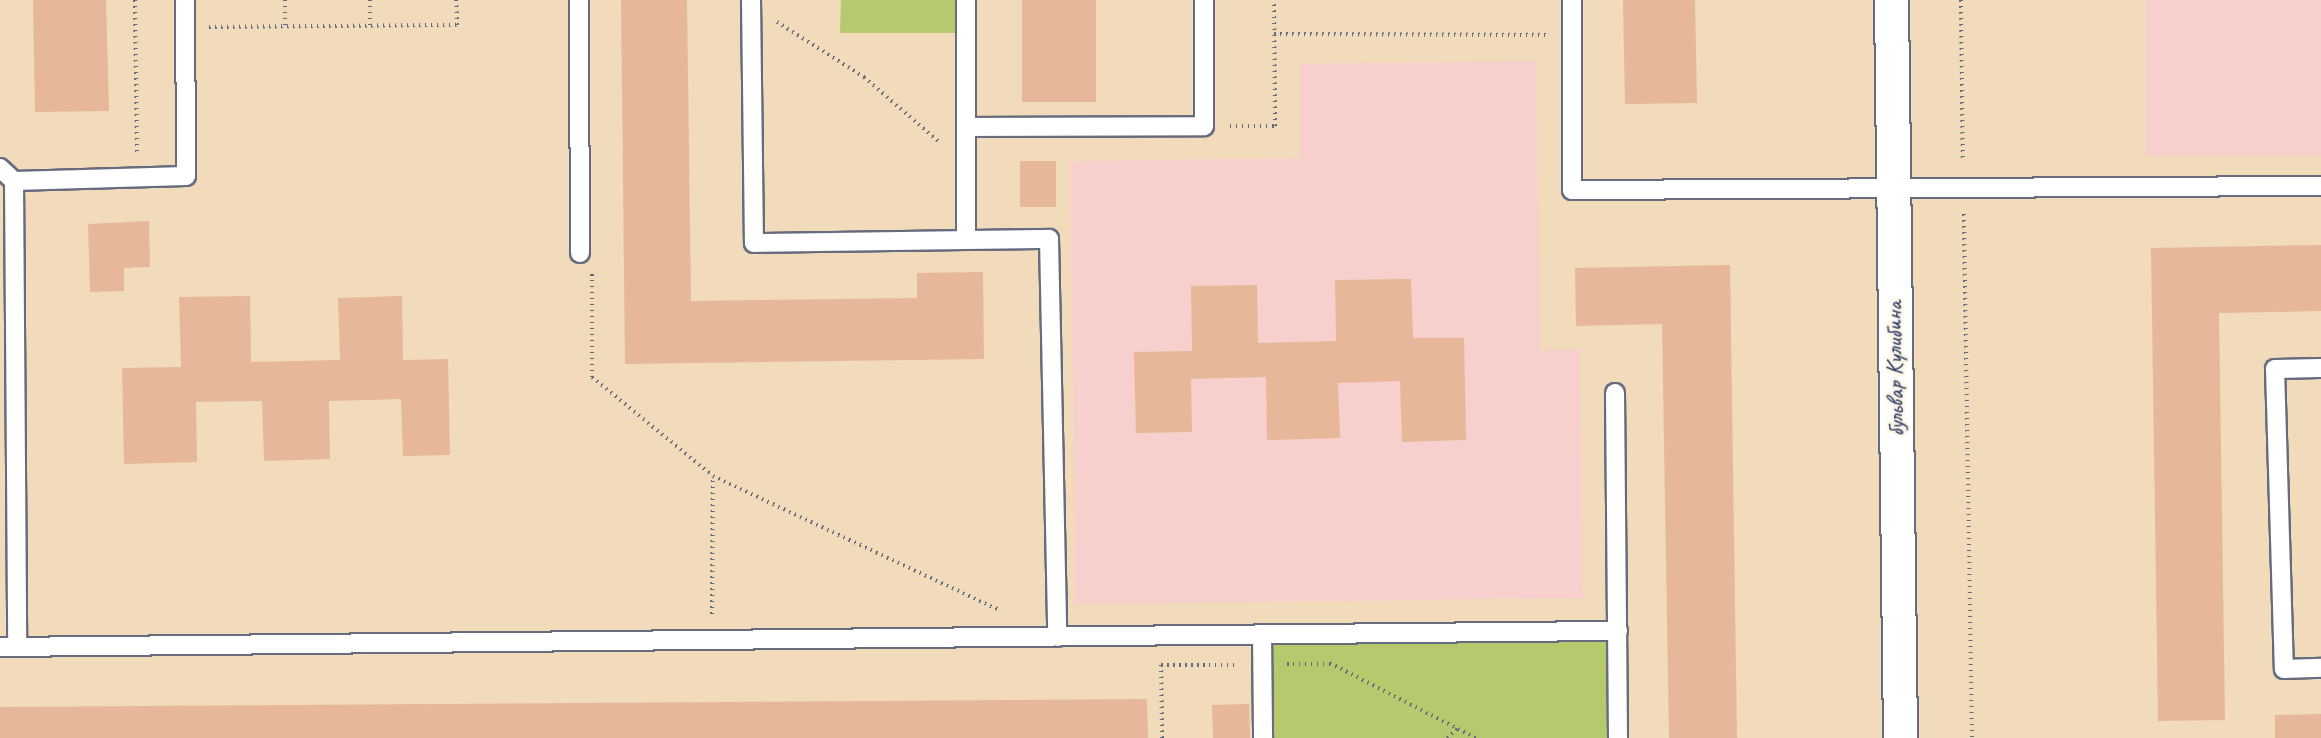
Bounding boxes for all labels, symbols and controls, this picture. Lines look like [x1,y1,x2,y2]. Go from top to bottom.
street label: бульвар Кулибина [1879,301,1911,437]

